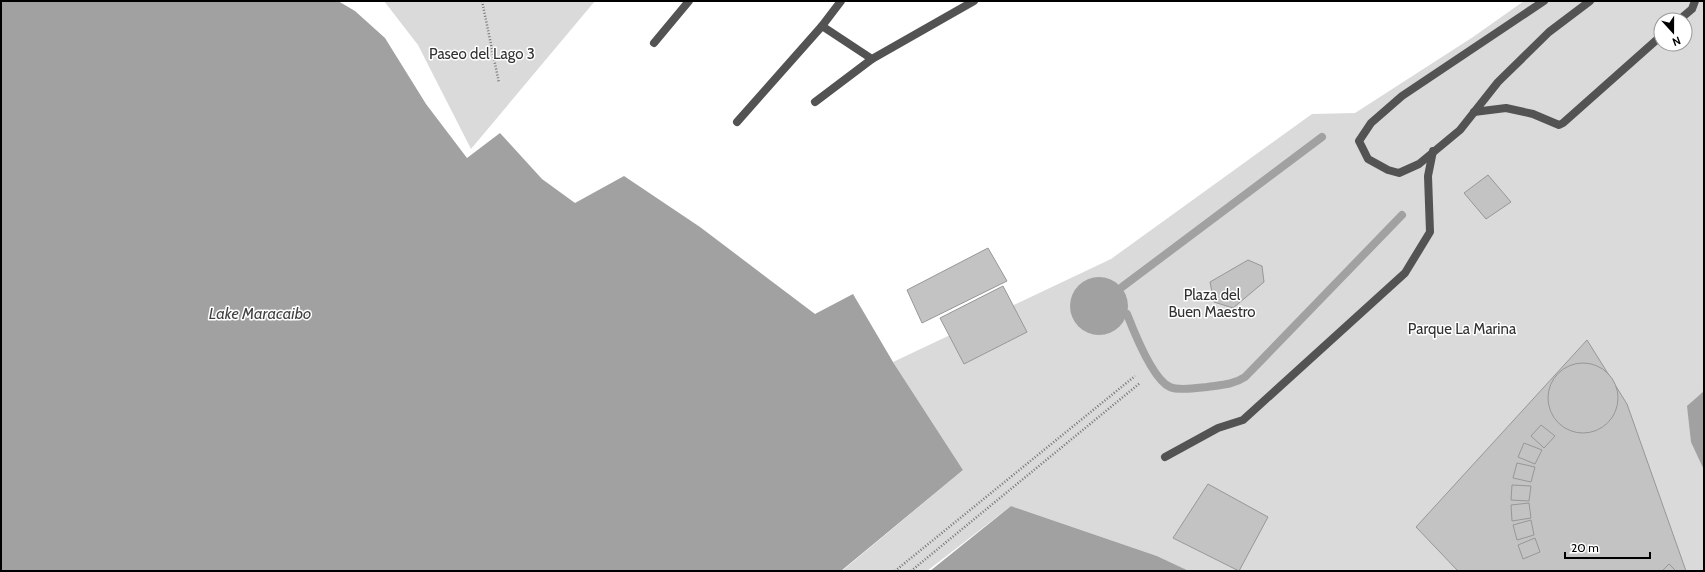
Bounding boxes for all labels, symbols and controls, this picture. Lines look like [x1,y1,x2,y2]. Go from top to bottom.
north arrow [1653,12,1693,52]
text: N [1670,33,1683,49]
park label: Paseo del Lago 3 [429,45,535,63]
park label: Plaza del Buen Maestro [1168,286,1256,321]
water label: Lake Maracaibo [209,304,311,323]
park label: Parque La Marina [1408,320,1517,338]
scale bar [1565,534,1650,560]
text: 20 m [1571,540,1599,555]

